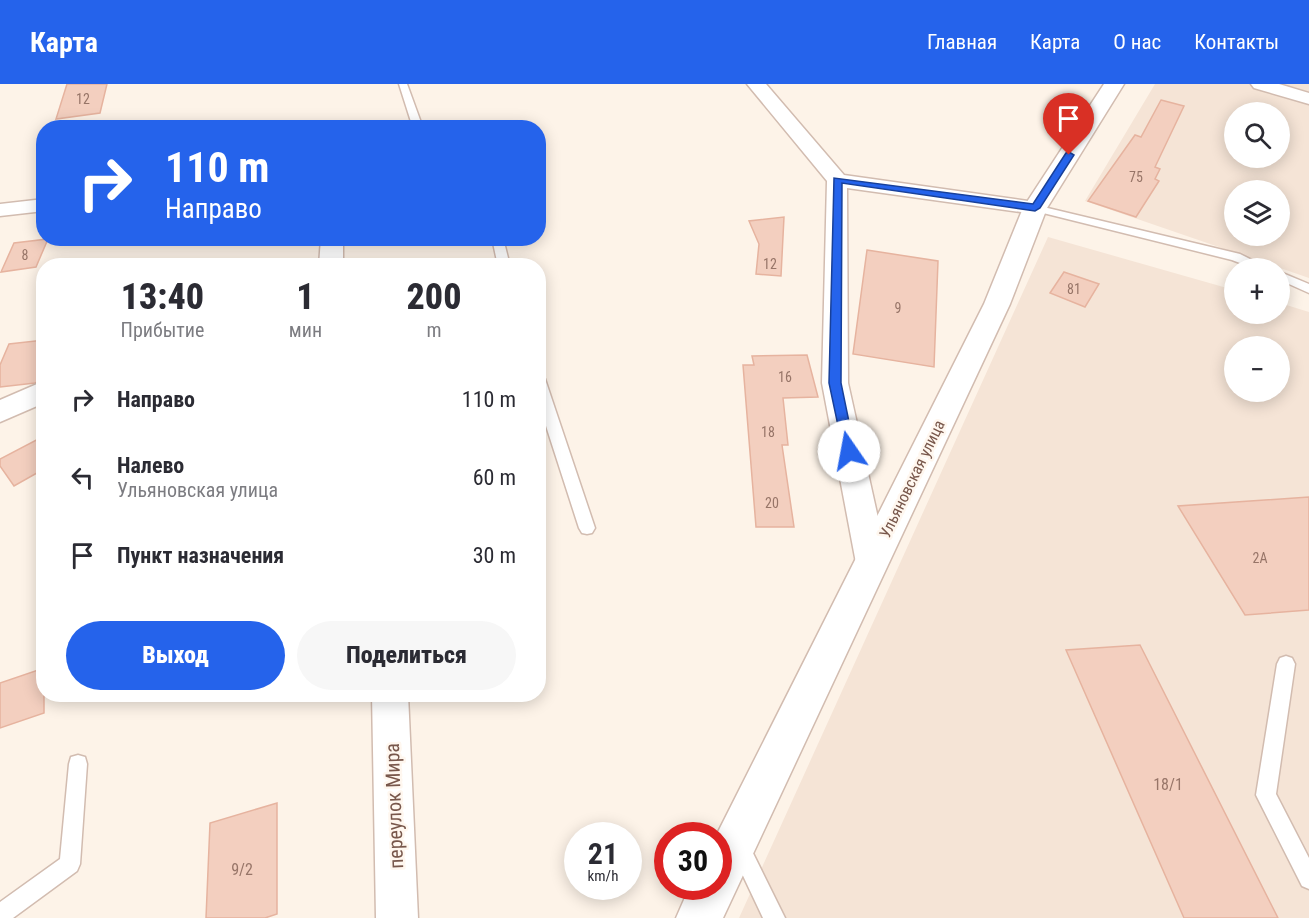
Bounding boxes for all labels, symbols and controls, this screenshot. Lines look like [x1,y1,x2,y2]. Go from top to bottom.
text: Карта [30,26,98,59]
text: Главная [927,30,997,54]
text: Карта [1030,30,1080,54]
text: О нас [1113,30,1161,54]
text: Контакты [1194,30,1279,54]
house number: 12 [76,91,90,107]
pin [1043,93,1094,155]
icon: arrive [1052,102,1085,135]
map controls [1224,102,1290,402]
button: search [1224,102,1290,168]
text: 110 m [165,143,270,192]
icon: right [66,144,144,222]
house number: 75 [1129,169,1143,185]
button: layers [1224,180,1290,246]
text: Направо [165,193,262,225]
house number: 8 [22,247,29,263]
house number: 12 [763,256,777,272]
button: + [1224,258,1290,324]
text: 13:40 [121,276,204,318]
text: 1 [296,276,315,318]
text: 200 [407,276,461,318]
house number: 81 [1067,281,1081,297]
house number: 9 [895,300,901,316]
text: Прибытие [120,318,204,342]
text: мин [289,318,322,342]
text: m [426,318,442,342]
button: − [1224,336,1290,402]
house number: 16 [778,369,792,385]
icon: right [66,383,99,416]
text: Направо [117,387,195,412]
text: 110 m [462,387,516,412]
street label: Ульяновская улица [875,417,949,541]
position arrow [817,419,881,483]
house number: 18 [761,424,775,440]
text: Налево [117,453,184,478]
icon: left [66,461,99,494]
text: 60 m [473,465,516,490]
text: Ульяновская улица [117,478,278,502]
house number: 20 [765,495,779,511]
icon: arrive [66,539,99,572]
text: Пункт назначения [117,543,284,568]
text: 30 m [473,543,516,568]
house number: 2А [1253,550,1267,566]
button: Выход [66,621,285,690]
button: Поделиться [297,621,516,690]
street label: переулок Мира [380,743,408,869]
house number: 18/1 [1153,775,1183,794]
speed limit sign: 30 [654,822,732,900]
text: 21 [588,836,618,871]
house number: 9/2 [231,860,253,879]
text: km/h [588,867,618,885]

